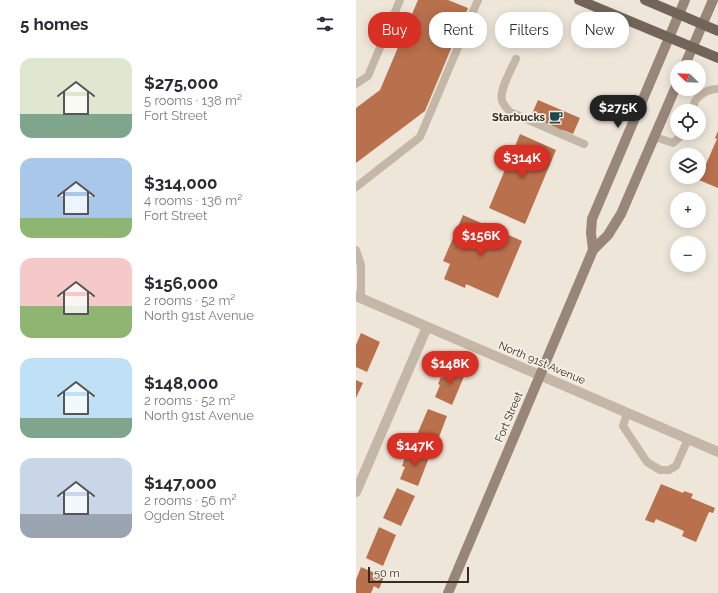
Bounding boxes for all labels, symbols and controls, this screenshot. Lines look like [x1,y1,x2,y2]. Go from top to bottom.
chip: Buy [368,12,421,48]
chip: Rent [429,12,487,48]
chip: Filters [495,12,563,48]
chip: New [571,12,629,48]
icon: filters [314,13,336,35]
text: 5 homes [20,14,88,34]
north arrow [670,60,706,96]
map controls [670,60,706,272]
text: $275,000 [144,73,218,93]
icon: home [52,74,100,122]
text: 5 rooms · 138 m² [144,93,242,108]
pin: $275K [590,95,646,129]
text: $275K [599,100,637,115]
button: locate [670,104,706,140]
text: Fort Street [144,108,207,123]
cafe icon: Starbucks [548,109,564,125]
place label: Starbucks [492,111,546,124]
pin: $314K [494,145,550,179]
button: layers [670,148,706,184]
text: $314K [503,150,541,165]
text: $314,000 [144,173,218,193]
icon: home [52,174,100,222]
button: + [670,192,706,228]
text: 4 rooms · 136 m² [144,193,242,208]
text: Fort Street [144,208,207,223]
pin: $156K [453,223,509,257]
text: $156K [462,228,500,243]
button: − [670,236,706,272]
text: $156,000 [144,273,218,293]
icon: home [52,274,100,322]
text: 2 rooms · 52 m² [144,293,235,308]
text: North 91st Avenue [144,308,254,323]
street label: North 91st Avenue [497,339,588,387]
pin: $148K [422,351,478,385]
text: $148K [431,356,469,371]
text: $148,000 [144,373,218,393]
icon: home [52,374,100,422]
street label: Fort Street [493,390,526,444]
text: 2 rooms · 52 m² [144,393,235,408]
text: North 91st Avenue [144,408,254,423]
pin: $147K [387,433,443,467]
text: $147K [396,438,434,453]
text: $147,000 [144,473,217,493]
icon: home [52,474,100,522]
text: 2 rooms · 56 m² [144,493,236,508]
text: Ogden Street [144,508,224,523]
scale bar [368,565,469,584]
text: 50 m [374,567,400,580]

